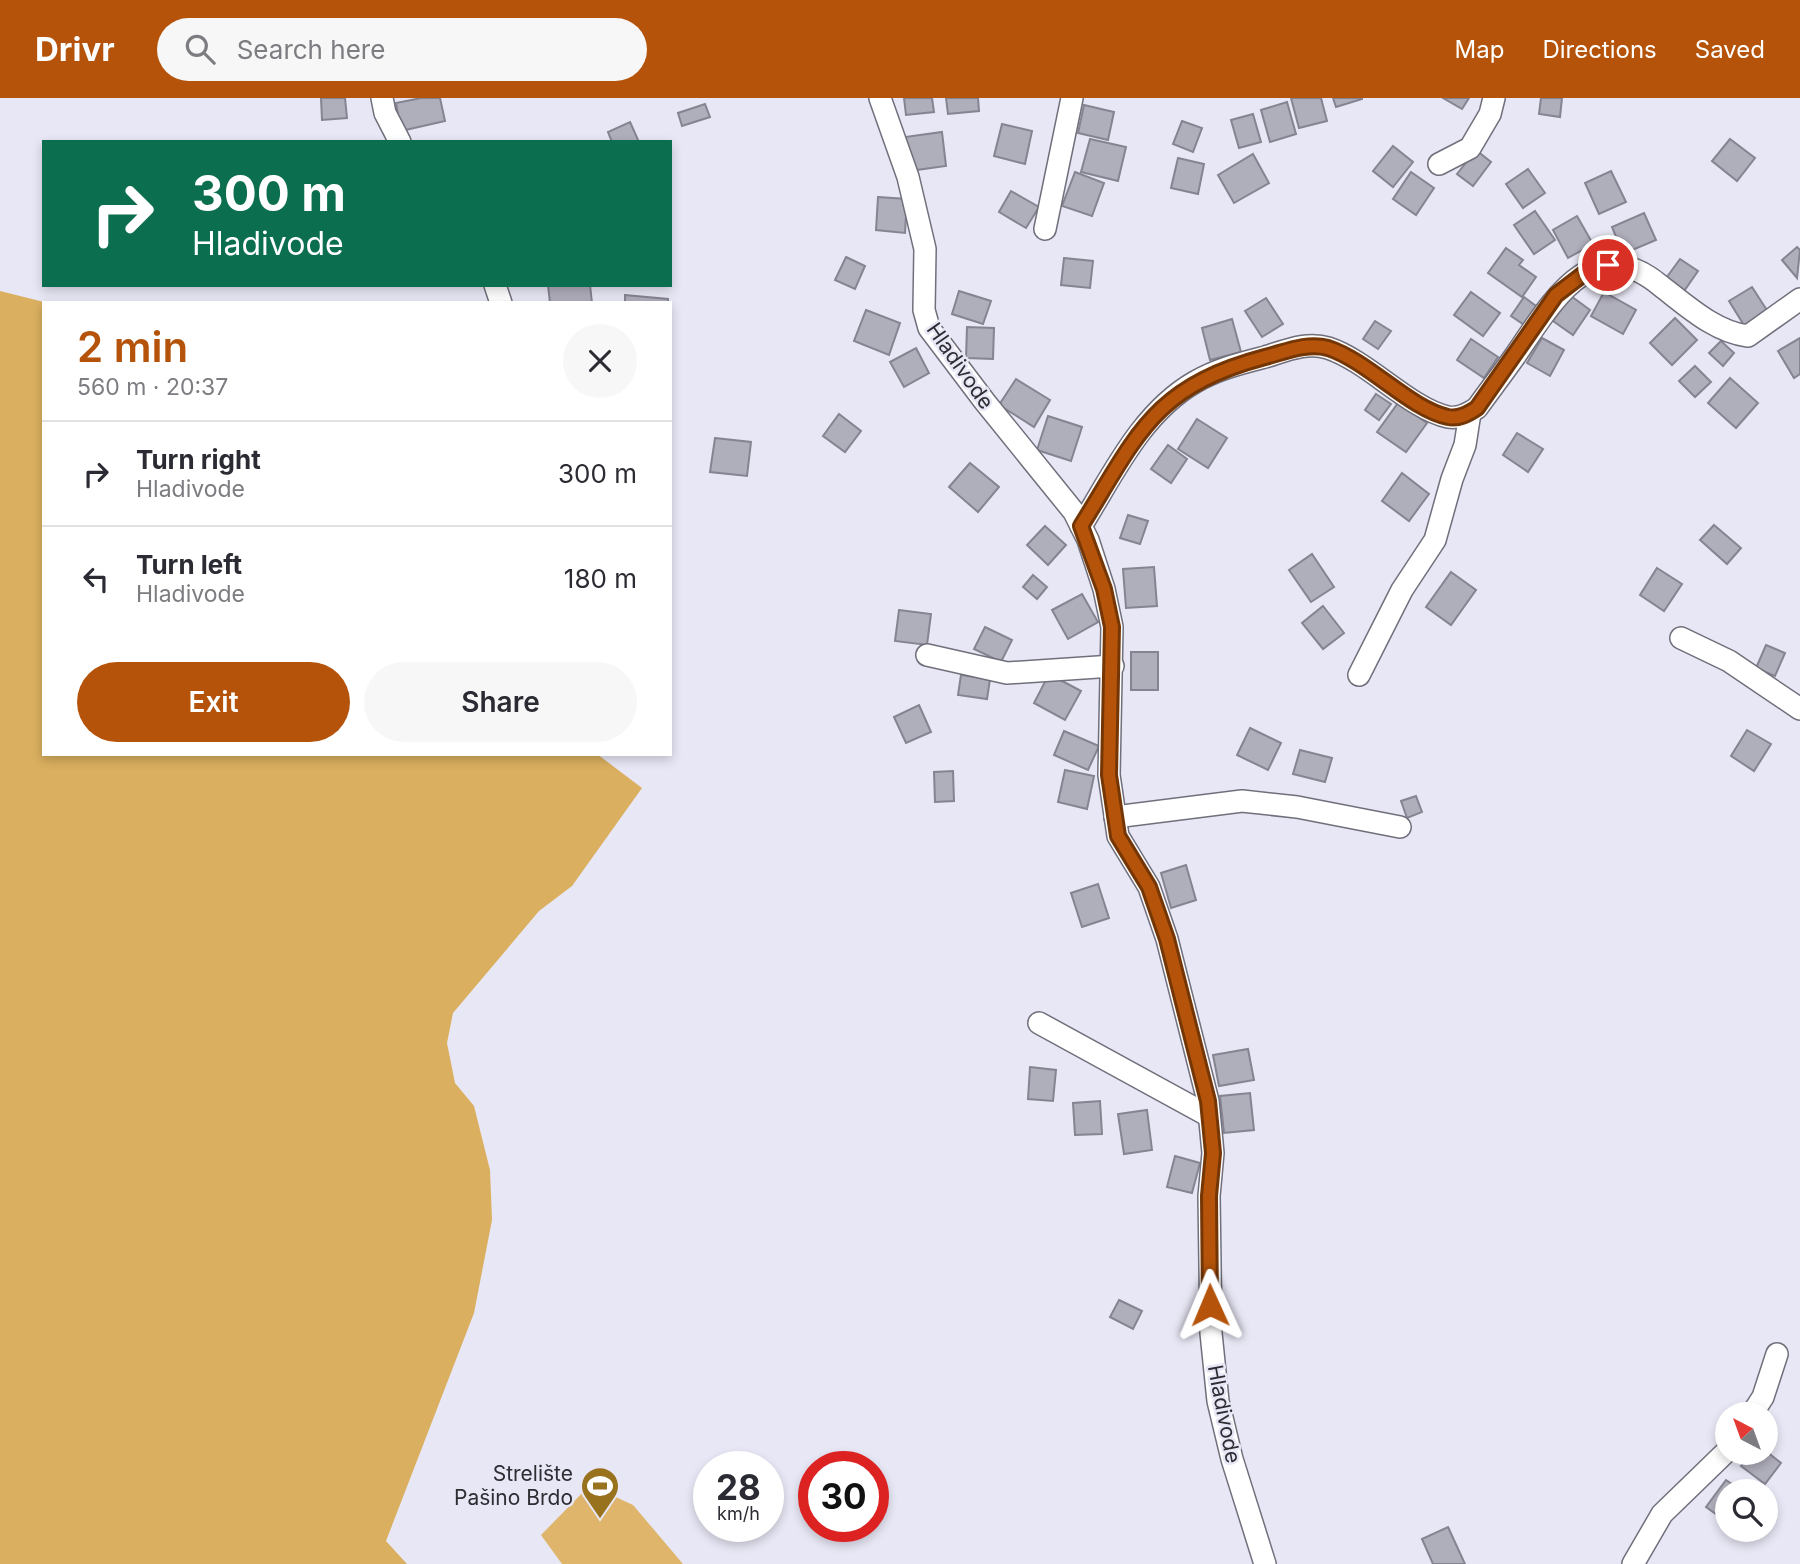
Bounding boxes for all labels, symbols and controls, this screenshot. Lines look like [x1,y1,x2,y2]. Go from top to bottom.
search box [157,18,647,81]
text: Drivr [35,29,115,69]
icon: search [181,30,219,68]
text: Search here [237,34,385,65]
text: Map [1455,35,1504,64]
text: Directions [1542,35,1657,64]
text: Saved [1695,35,1765,64]
text: 300 m [192,164,346,223]
icon: right [77,168,168,259]
text: Hladivode [192,224,344,263]
pin [1578,235,1638,295]
icon: arrive [1589,246,1627,284]
street label: Hladivode [922,318,999,414]
text: 2 min [77,321,188,372]
button: close [563,324,637,398]
text: 560 m · 20:37 [77,373,228,401]
text: Turn right [136,444,261,475]
icon: right [77,455,115,493]
text: 300 m [558,458,637,489]
text: Hladivode [136,475,245,503]
text: Turn left [136,549,242,580]
icon: left [77,560,115,598]
text: 180 m [564,563,637,594]
text: Hladivode [136,580,245,608]
button: Exit [77,662,350,742]
button: Share [364,662,637,742]
position arrow [1173,1268,1247,1342]
street label: Hladivode [1203,1363,1246,1465]
north arrow [1715,1402,1778,1465]
map controls [1715,1402,1778,1542]
speed limit sign: 30 [798,1451,889,1542]
place label: Strelište Pašino Brdo [454,1461,573,1510]
sports icon: Strelište Pašino Brdo [579,1465,621,1520]
text: 28 [716,1466,761,1508]
button: search [1715,1479,1778,1542]
text: km/h [717,1503,760,1524]

